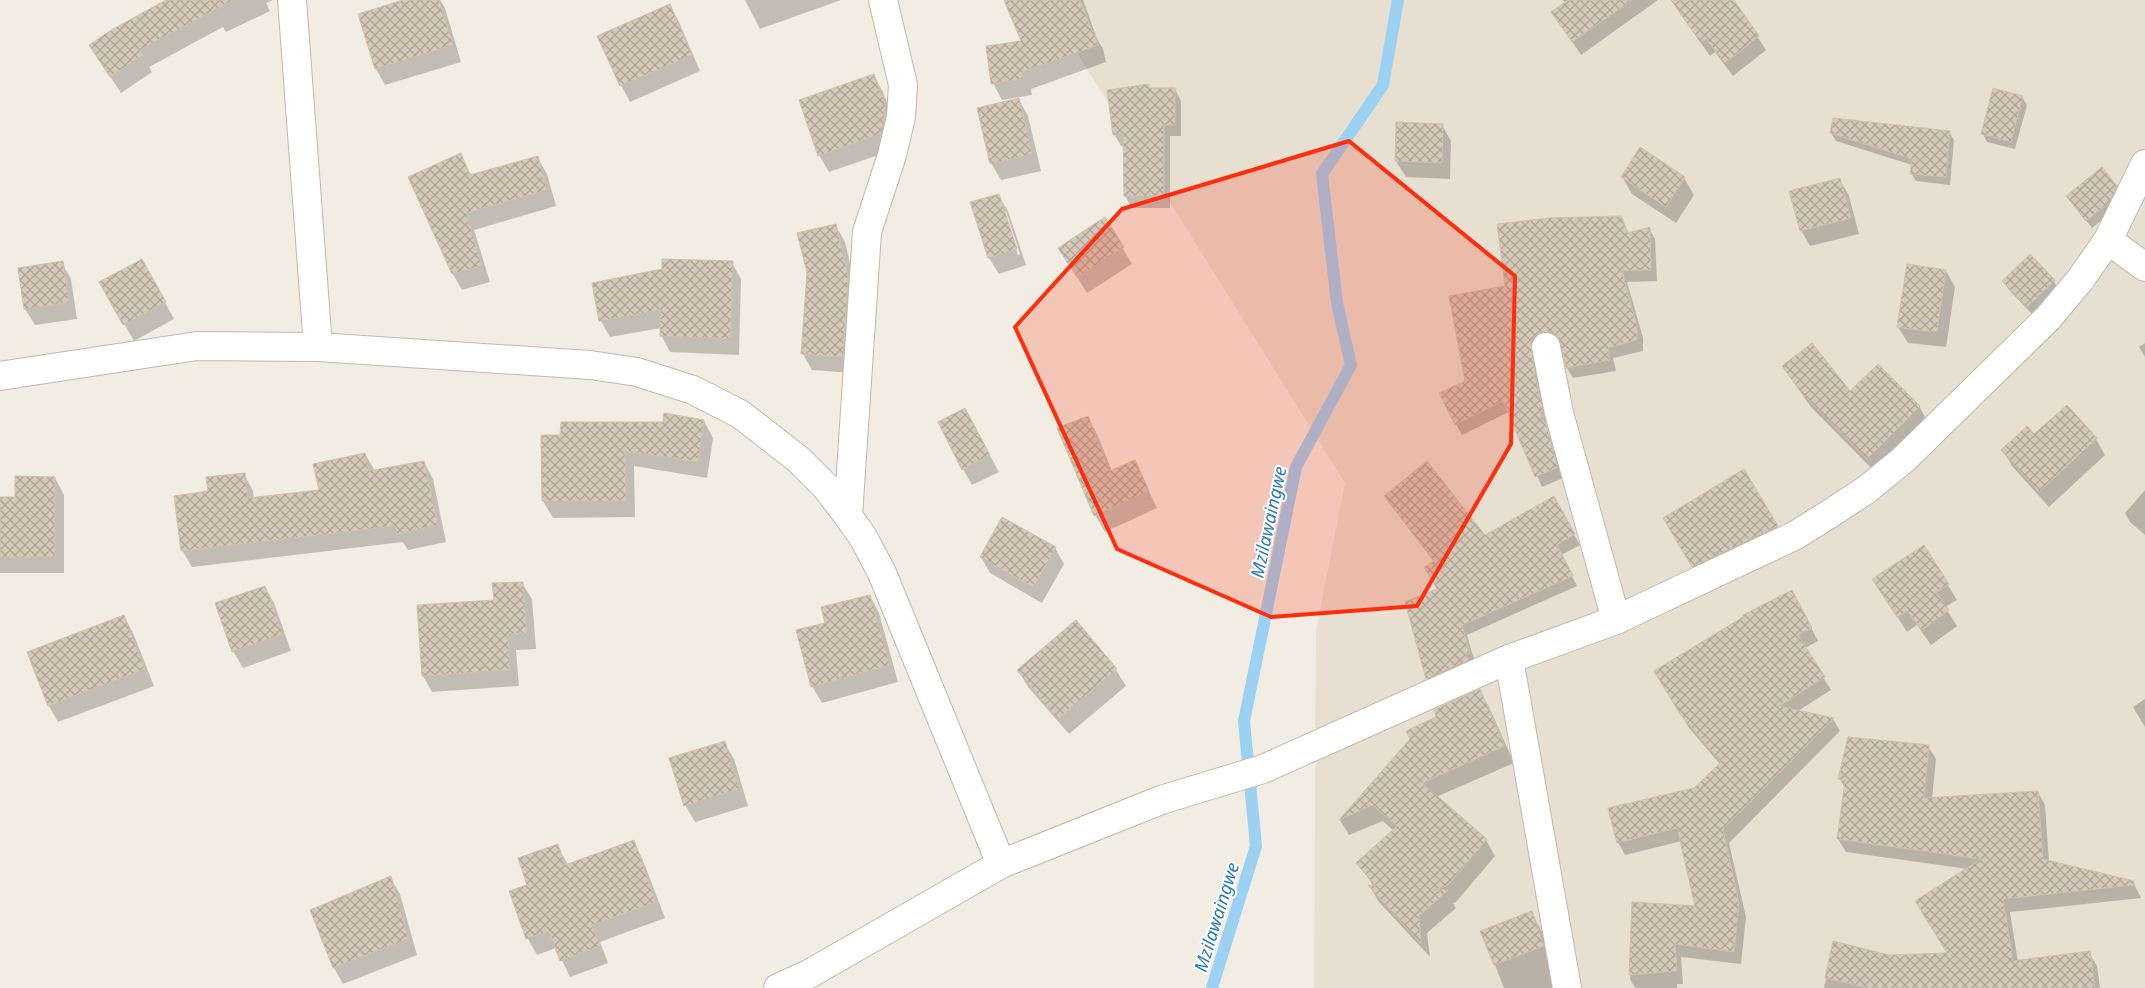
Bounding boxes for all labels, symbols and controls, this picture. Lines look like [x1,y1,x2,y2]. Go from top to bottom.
water label: Mzilawaingwe [1244,464,1292,580]
water label: Mzilawaingwe [1188,859,1244,975]

